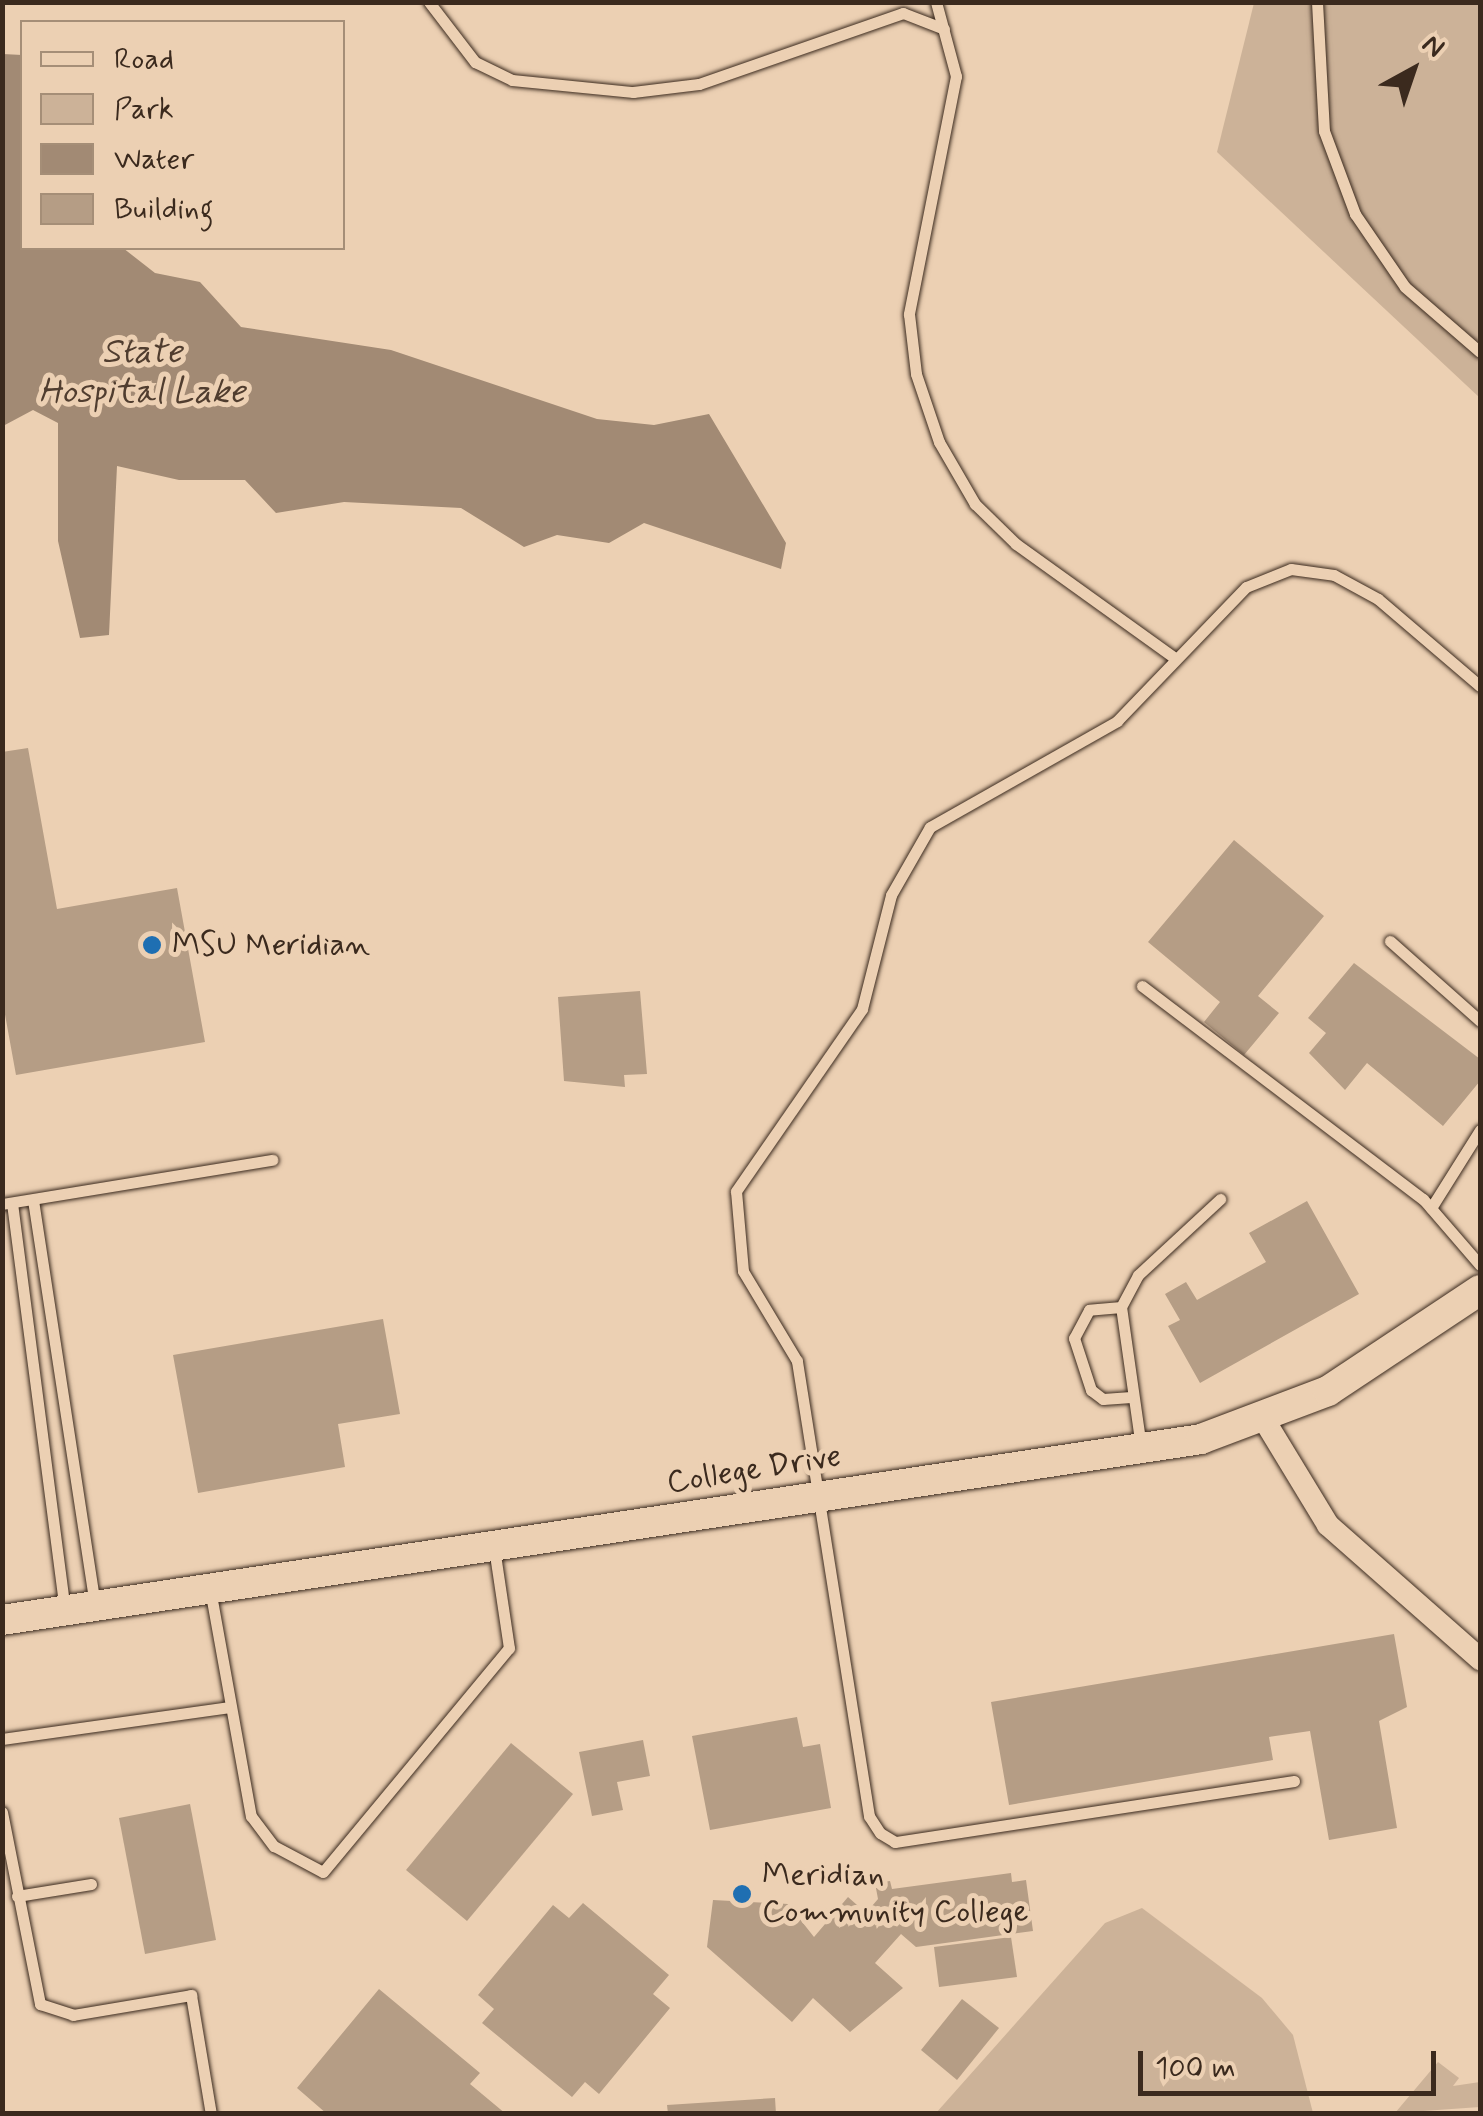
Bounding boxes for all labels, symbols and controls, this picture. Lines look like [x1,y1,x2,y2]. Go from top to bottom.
legend [20,20,345,250]
north arrow [1363,20,1463,120]
text: N [1414,26,1452,67]
text: Road [114,40,174,79]
text: Park [114,90,174,129]
text: Water [114,140,194,179]
text: Building [114,190,213,229]
water label: State Hospital Lake [37,331,247,413]
place label: MSU Meridian [172,926,368,964]
marker: MSU Meridian [141,934,163,956]
street label: College Drive [665,1437,843,1503]
place label: Meridian Community College [762,1857,1029,1932]
marker: Meridian Community College [731,1883,753,1905]
scale bar [1143,2031,1440,2093]
text: 100 m [1155,2049,1236,2088]

